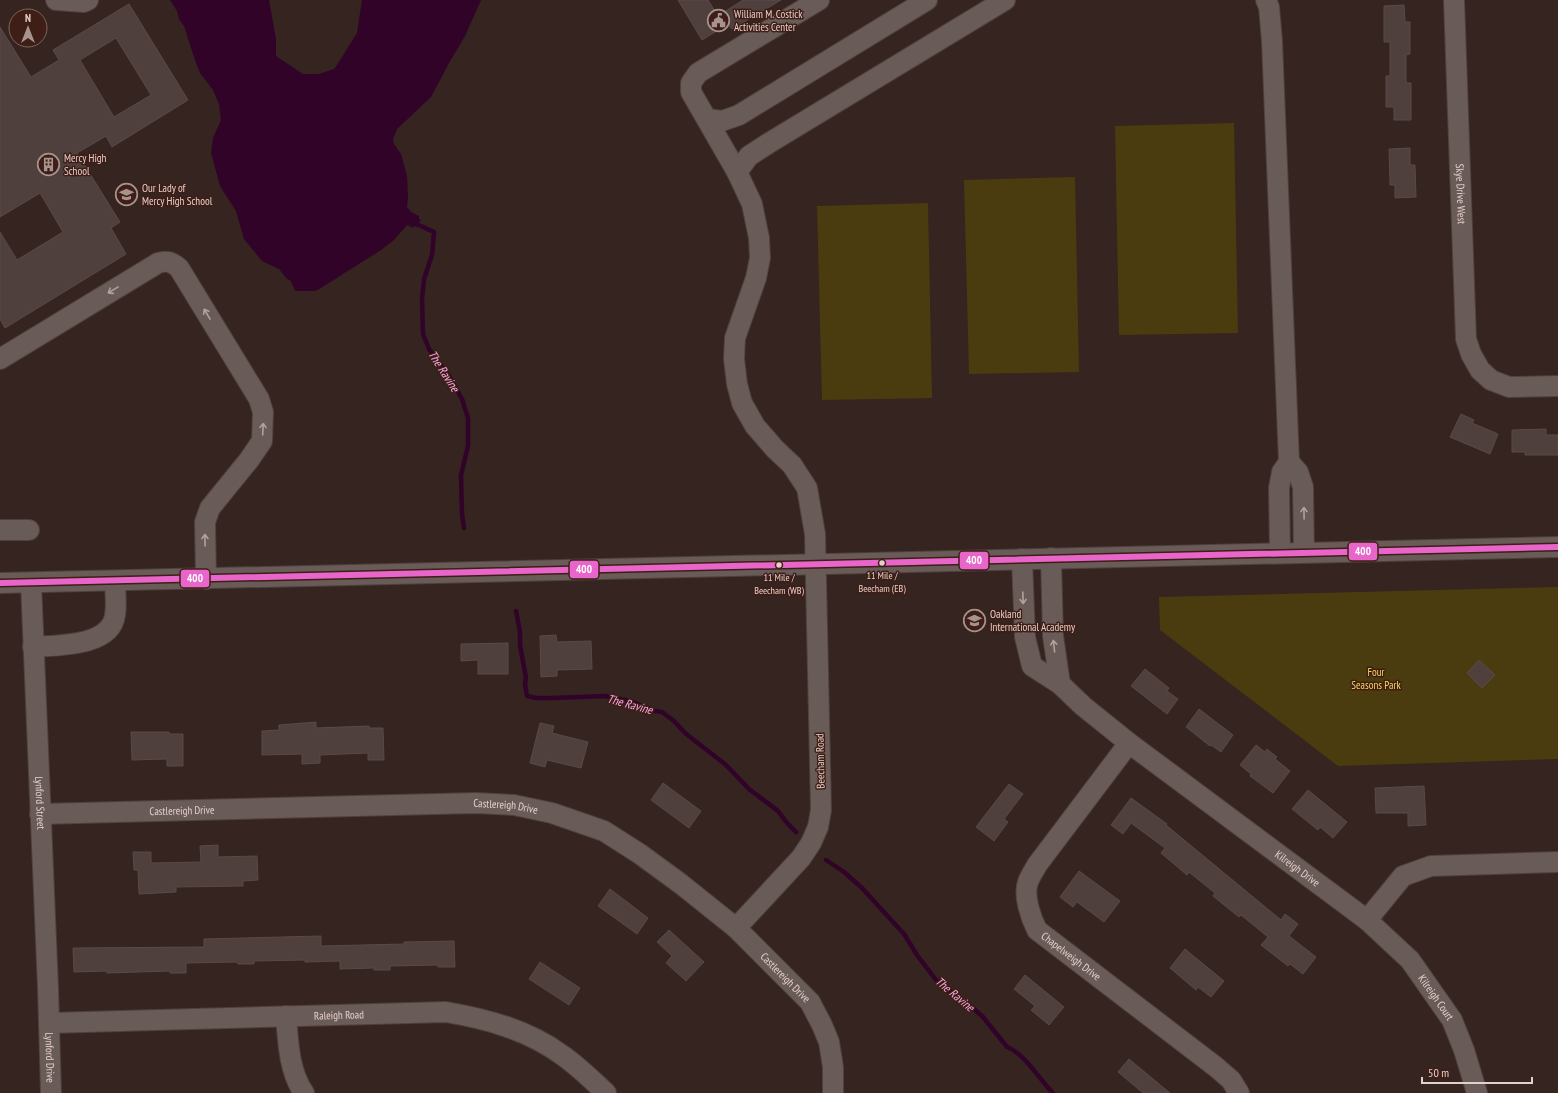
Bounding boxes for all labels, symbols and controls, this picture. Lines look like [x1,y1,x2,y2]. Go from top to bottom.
public building icon: William M. Costick Activities Center [705,7,731,33]
place label: William M. Costick Activities Center [734,7,803,34]
north arrow [8,8,48,48]
text: N [25,11,31,25]
building icon: Mercy High School [35,151,61,177]
place label: Mercy High School [64,151,107,178]
street label: Skye Drive West [1453,163,1469,224]
school or university icon: Our Lady of Mercy High School [113,181,139,207]
place label: Our Lady of Mercy High School [142,181,213,208]
one-way arrow [108,286,119,294]
one-way arrow [203,308,211,320]
water label: The Ravine [425,348,463,395]
one-way arrow [259,423,266,436]
one-way arrow [1300,507,1308,520]
one-way arrow [201,534,209,547]
line badge: 400 [1348,542,1378,561]
text: 400 [1355,544,1371,558]
line badge: 400 [959,551,989,570]
text: 400 [966,553,982,567]
marker: 11 Mile / Beecham (EB) [877,558,887,568]
line badge: 400 [569,560,599,579]
marker: 11 Mile / Beecham (WB) [774,560,784,570]
text: 400 [576,562,592,576]
line badge: 400 [180,569,210,588]
place label: 11 Mile / Beecham (EB) [858,569,906,595]
text: 400 [187,571,203,585]
place label: 11 Mile / Beecham (WB) [754,571,804,597]
one-way arrow [1019,591,1027,604]
school or university icon: Oakland International Academy [962,607,988,633]
place label: Oakland International Academy [990,607,1076,634]
one-way arrow [1050,640,1058,653]
park label: Four Seasons Park [1351,665,1401,692]
water label: The Ravine [606,691,655,717]
street label: Beecham Road [813,733,827,789]
street label: Lynford Street [32,776,48,830]
street label: Castlereigh Drive [473,796,540,817]
street label: Castlereigh Drive [149,803,215,818]
street label: Kilreigh Drive [1272,847,1323,890]
street label: Chapelweigh Drive [1039,929,1104,984]
street label: Castlereigh Drive [758,950,814,1006]
street label: Kilreigh Court [1415,972,1457,1023]
water label: The Ravine [932,973,978,1015]
street label: Raleigh Road [314,1007,364,1023]
street label: Lynford Drive [42,1032,58,1083]
scale bar [1422,1059,1532,1085]
text: 50 m [1428,1065,1449,1080]

